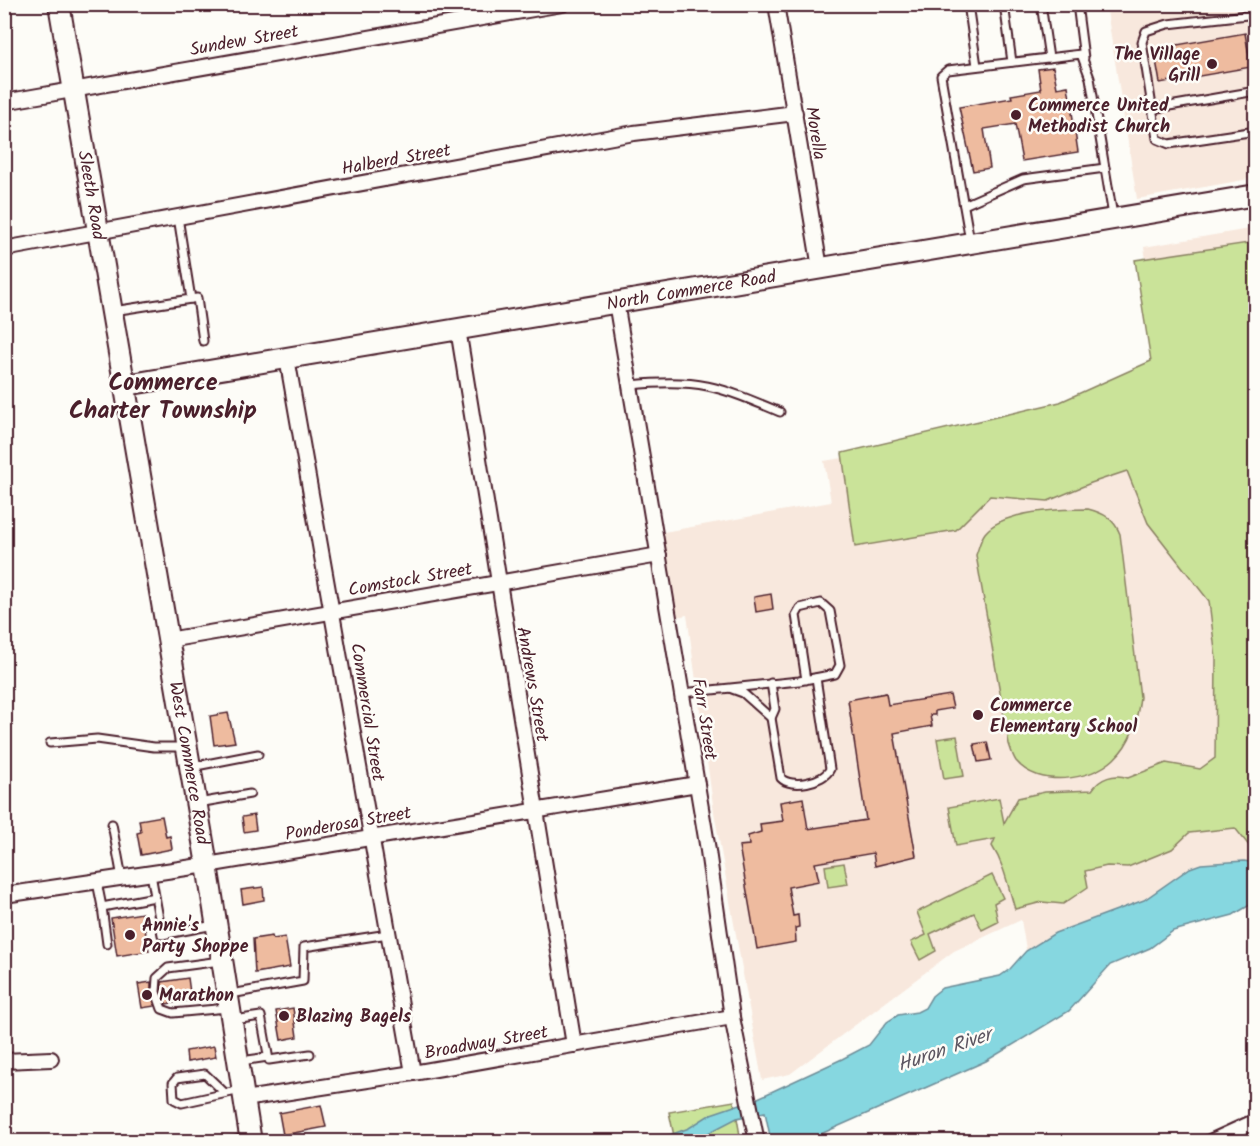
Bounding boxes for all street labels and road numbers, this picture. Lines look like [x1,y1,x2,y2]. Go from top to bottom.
street label: Sundew Street [188,17,302,65]
street label: Morella [796,104,833,162]
street label: Halberd Street [339,136,454,184]
street label: Sleeth Road [68,149,112,243]
street label: North Commerce Road [604,263,779,320]
street label: Comstock Street [346,555,476,606]
street label: Andrews Street [507,625,556,745]
street label: Commercial Street [341,641,392,784]
street label: Farr Street [683,676,724,763]
street label: West Commerce Road [160,679,216,848]
street label: Ponderosa Street [283,799,415,850]
street label: Broadway Street [422,1018,551,1069]

